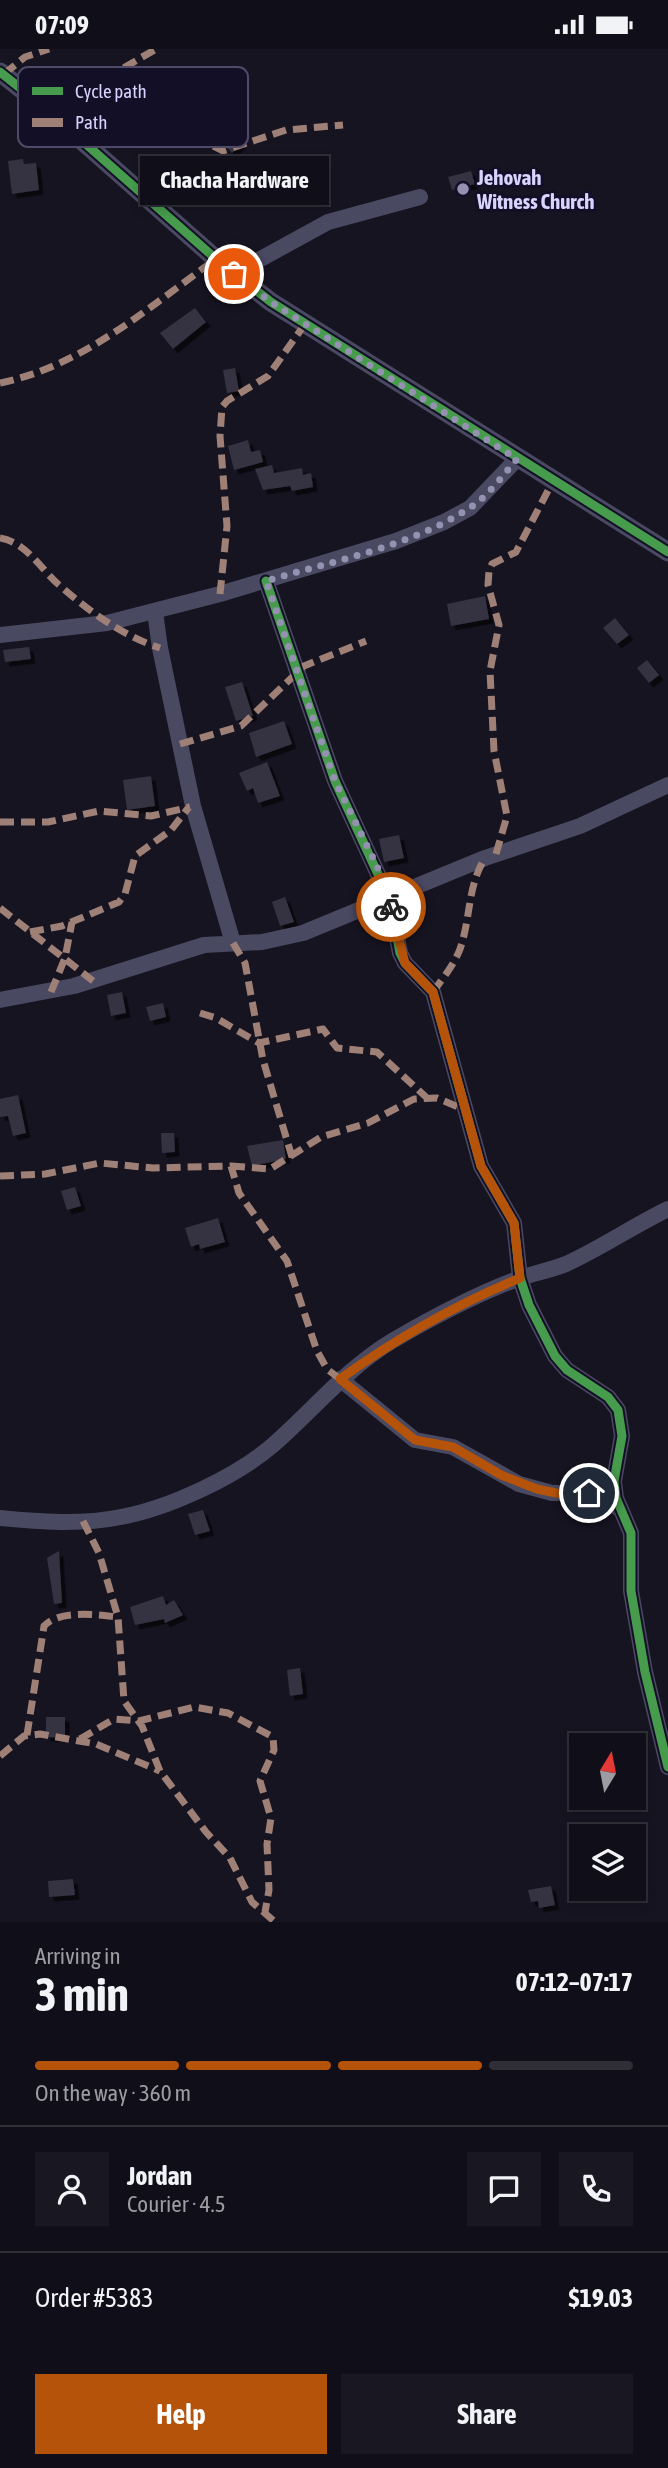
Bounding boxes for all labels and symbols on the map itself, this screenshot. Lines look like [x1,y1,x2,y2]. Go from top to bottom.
legend [18,67,248,147]
text: Cycle path [75,80,147,102]
text: Path [75,111,107,133]
callout: Chacha Hardware [140,155,328,204]
place label: Jehovah Witness Church [476,165,594,213]
marker: Jehovah Witness Church [455,181,471,197]
pin [204,244,264,304]
courier [356,872,426,942]
pin [559,1463,619,1523]
north arrow [569,1733,646,1809]

